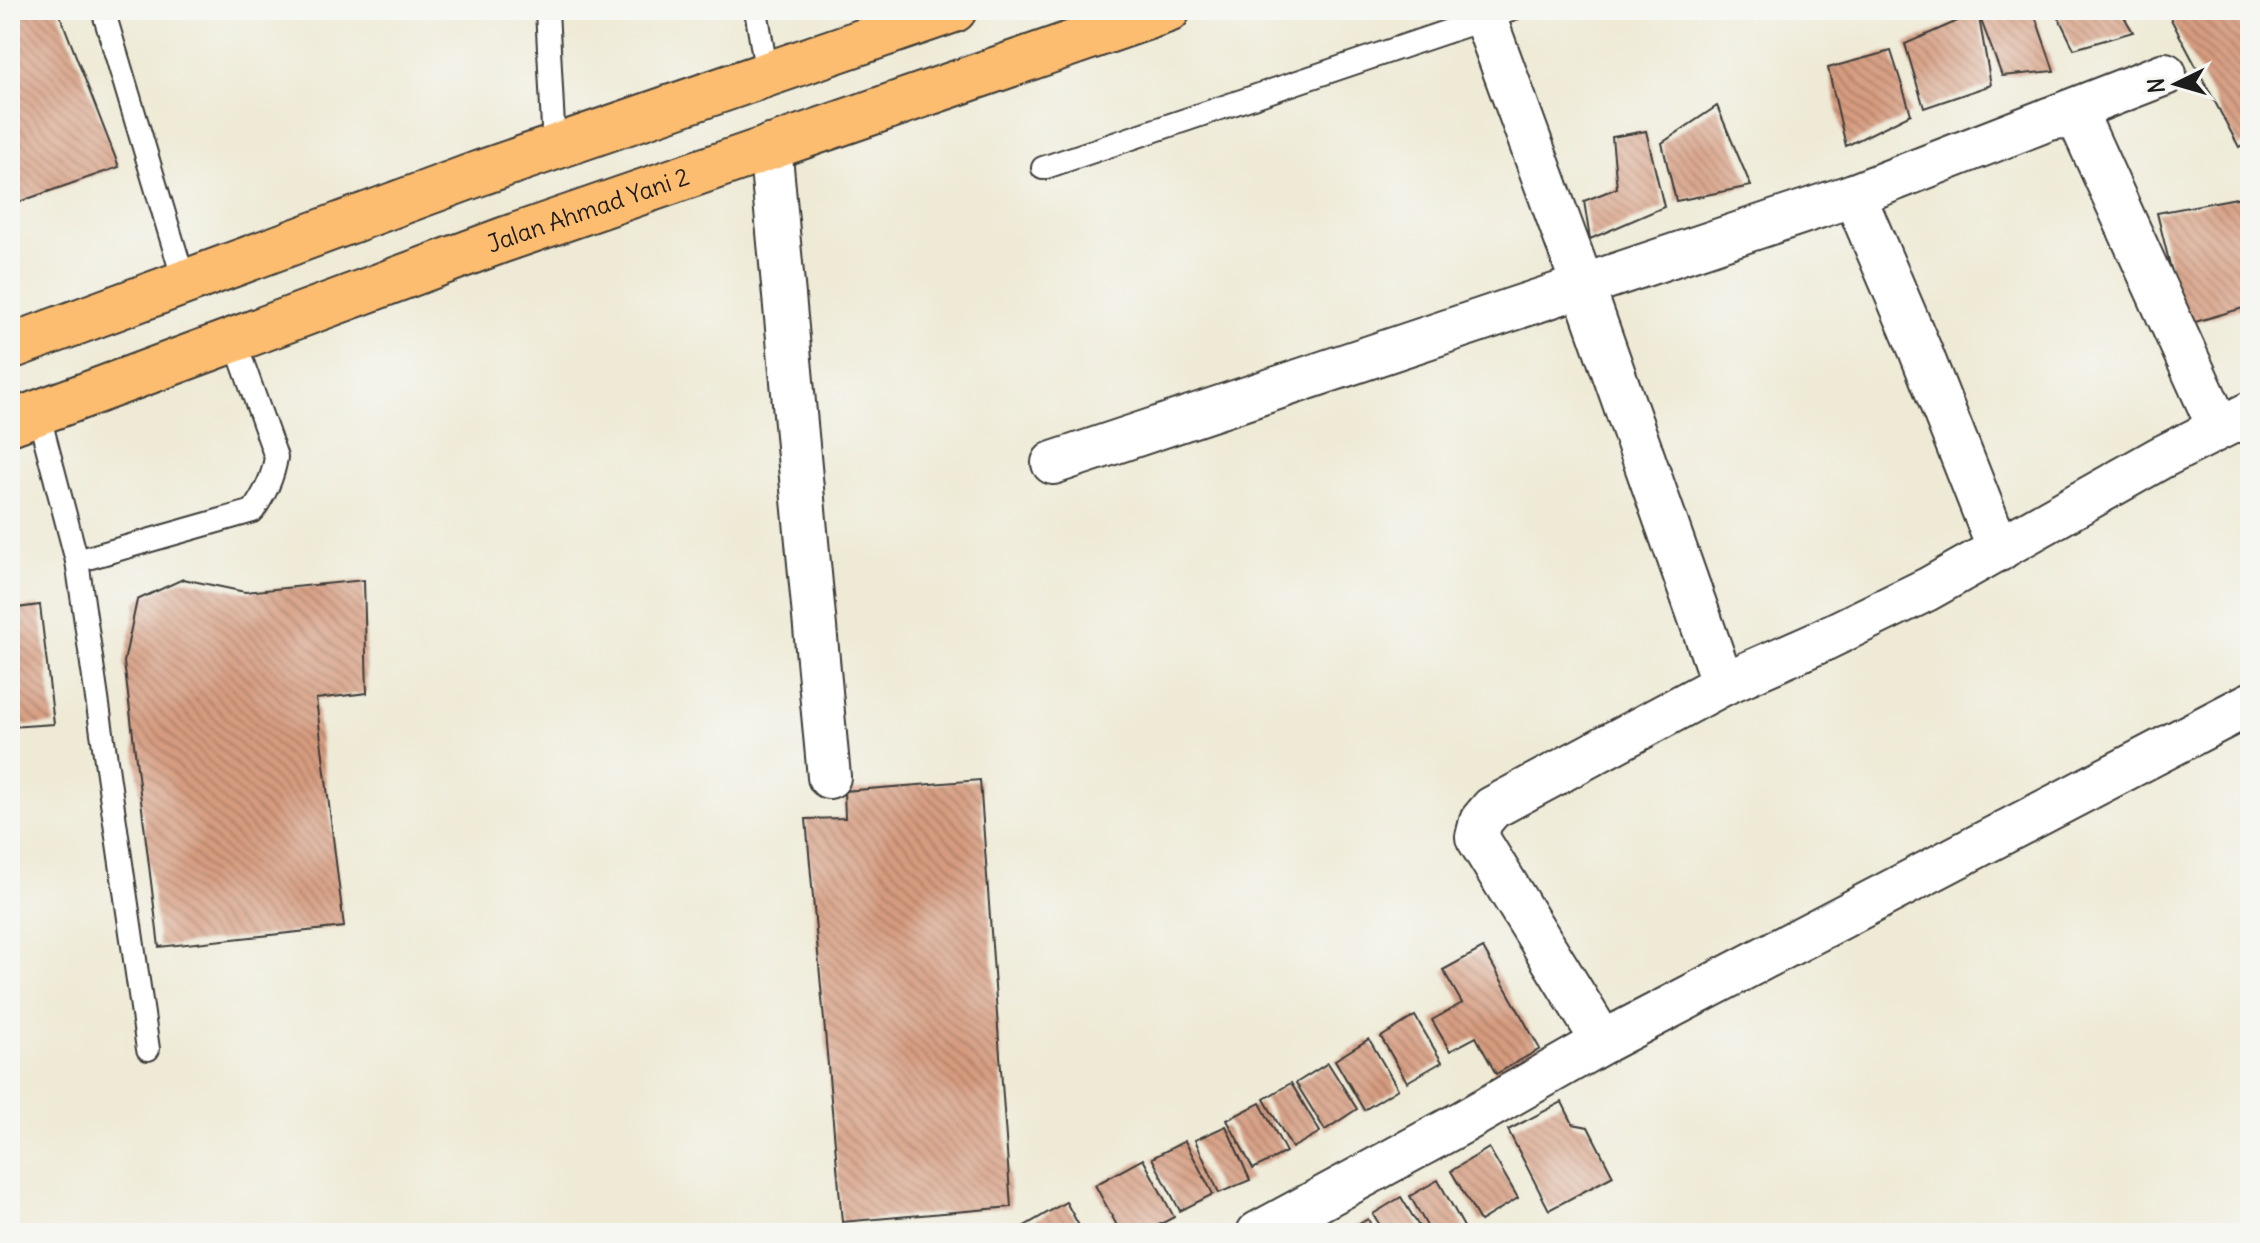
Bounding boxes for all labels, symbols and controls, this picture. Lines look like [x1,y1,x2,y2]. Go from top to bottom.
north arrow [2136,44,2216,124]
text: N [2141,77,2171,95]
street label: Jalan Ahmad Yani 2 [483,161,693,259]

